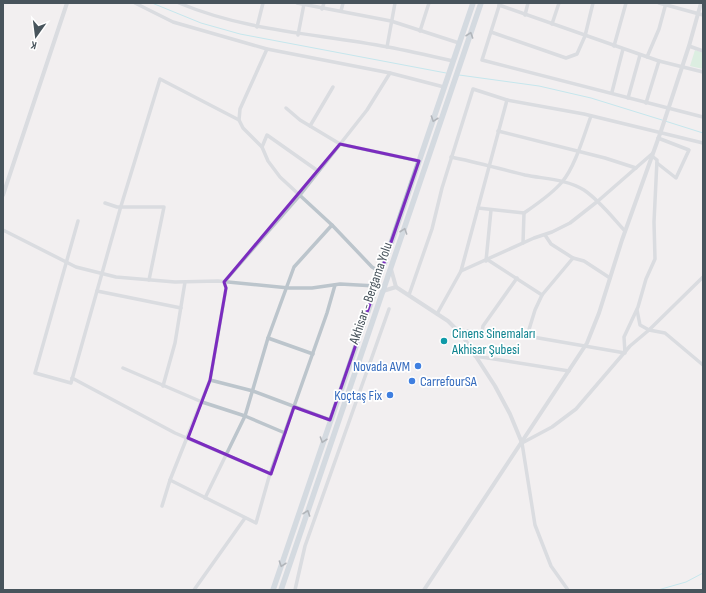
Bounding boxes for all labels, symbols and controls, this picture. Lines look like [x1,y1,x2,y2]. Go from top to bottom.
north arrow [16,16,56,56]
one-way arrow [466,32,474,39]
text: K [29,38,38,52]
one-way arrow [430,115,438,122]
one-way arrow [399,228,408,235]
street label: Akhisar - Bergama Yolu [345,240,396,347]
place label: Cinens Sinemaları Akhisar Şubesi [451,325,535,358]
marker: Cinens Sinemaları Akhisar Şubesi [439,336,449,346]
place label: Novada AVM [353,358,410,375]
marker: Novada AVM [413,361,423,371]
place label: CarrefourSA [420,373,478,390]
marker: CarrefourSA [407,376,417,386]
place label: Koçtaş Fix [334,387,383,404]
marker: Koçtaş Fix [385,390,395,400]
one-way arrow [319,437,328,444]
one-way arrow [302,510,311,517]
one-way arrow [278,560,287,567]

